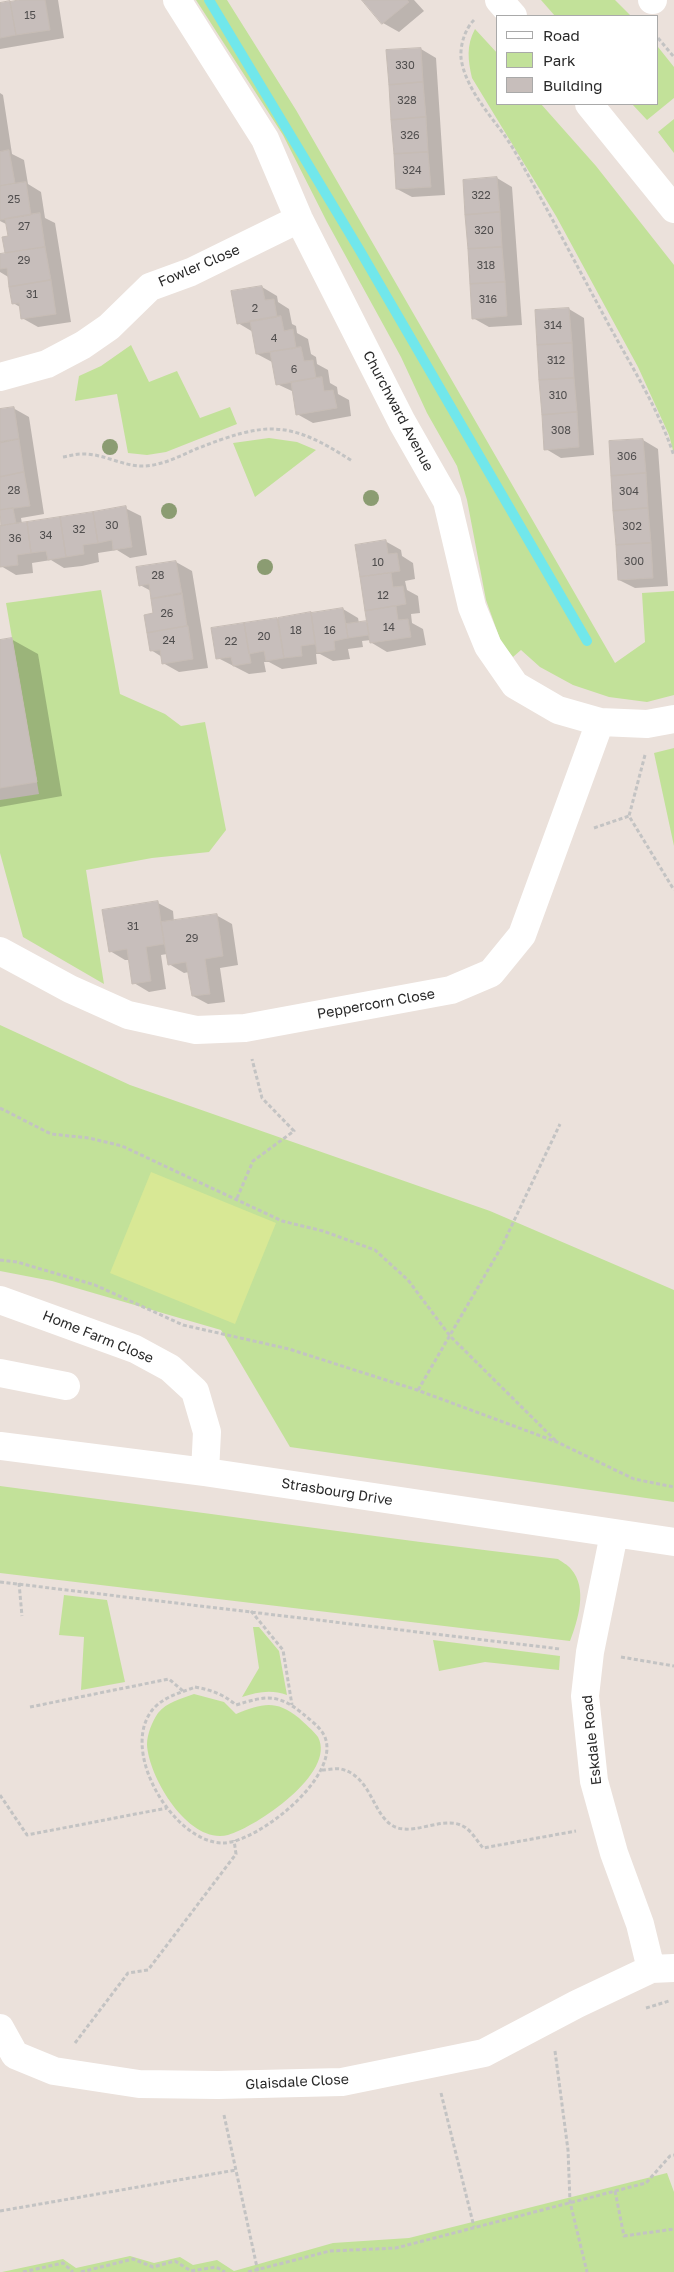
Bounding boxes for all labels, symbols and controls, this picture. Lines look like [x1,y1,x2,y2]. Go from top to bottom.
house number: 15 [24,9,36,23]
legend [497,15,659,105]
text: Road [543,26,580,44]
text: Park [543,51,575,69]
house number: 330 [395,59,415,73]
text: Building [543,76,603,94]
house number: 328 [397,94,417,108]
house number: 326 [400,129,420,143]
house number: 324 [402,164,422,178]
house number: 322 [471,189,491,203]
house number: 25 [8,193,20,207]
house number: 27 [18,220,30,234]
house number: 320 [474,224,494,238]
street label: Fowler Close [156,241,242,291]
house number: 29 [17,254,31,268]
house number: 318 [477,259,495,273]
house number: 31 [26,288,38,302]
house number: 316 [479,293,497,307]
house number: 2 [252,302,258,316]
house number: 314 [544,319,562,333]
house number: 4 [271,332,277,346]
street label: Churchward Avenue [359,348,437,474]
house number: 312 [547,354,565,368]
house number: 6 [291,363,297,377]
house number: 310 [549,389,567,403]
house number: 308 [551,424,571,438]
house number: 306 [617,450,637,464]
house number: 28 [7,484,21,498]
house number: 304 [619,485,639,499]
house number: 30 [105,519,119,533]
house number: 302 [622,520,642,534]
house number: 32 [73,523,85,537]
house number: 34 [39,529,53,543]
house number: 36 [8,532,22,546]
house number: 300 [624,555,644,569]
house number: 10 [372,556,384,570]
house number: 28 [151,569,165,583]
house number: 12 [377,589,389,603]
house number: 26 [160,607,174,621]
house number: 14 [383,621,395,635]
house number: 18 [290,624,302,638]
house number: 16 [324,624,336,638]
house number: 20 [257,630,271,644]
house number: 24 [162,634,176,648]
house number: 22 [225,635,237,649]
house number: 31 [127,920,139,934]
house number: 29 [185,932,199,946]
street label: Peppercorn Close [316,985,436,1023]
street label: Home Farm Close [40,1307,156,1367]
street label: Strasbourg Drive [280,1475,394,1509]
street label: Eskdale Road [579,1694,605,1786]
street label: Glaisdale Close [245,2071,349,2093]

